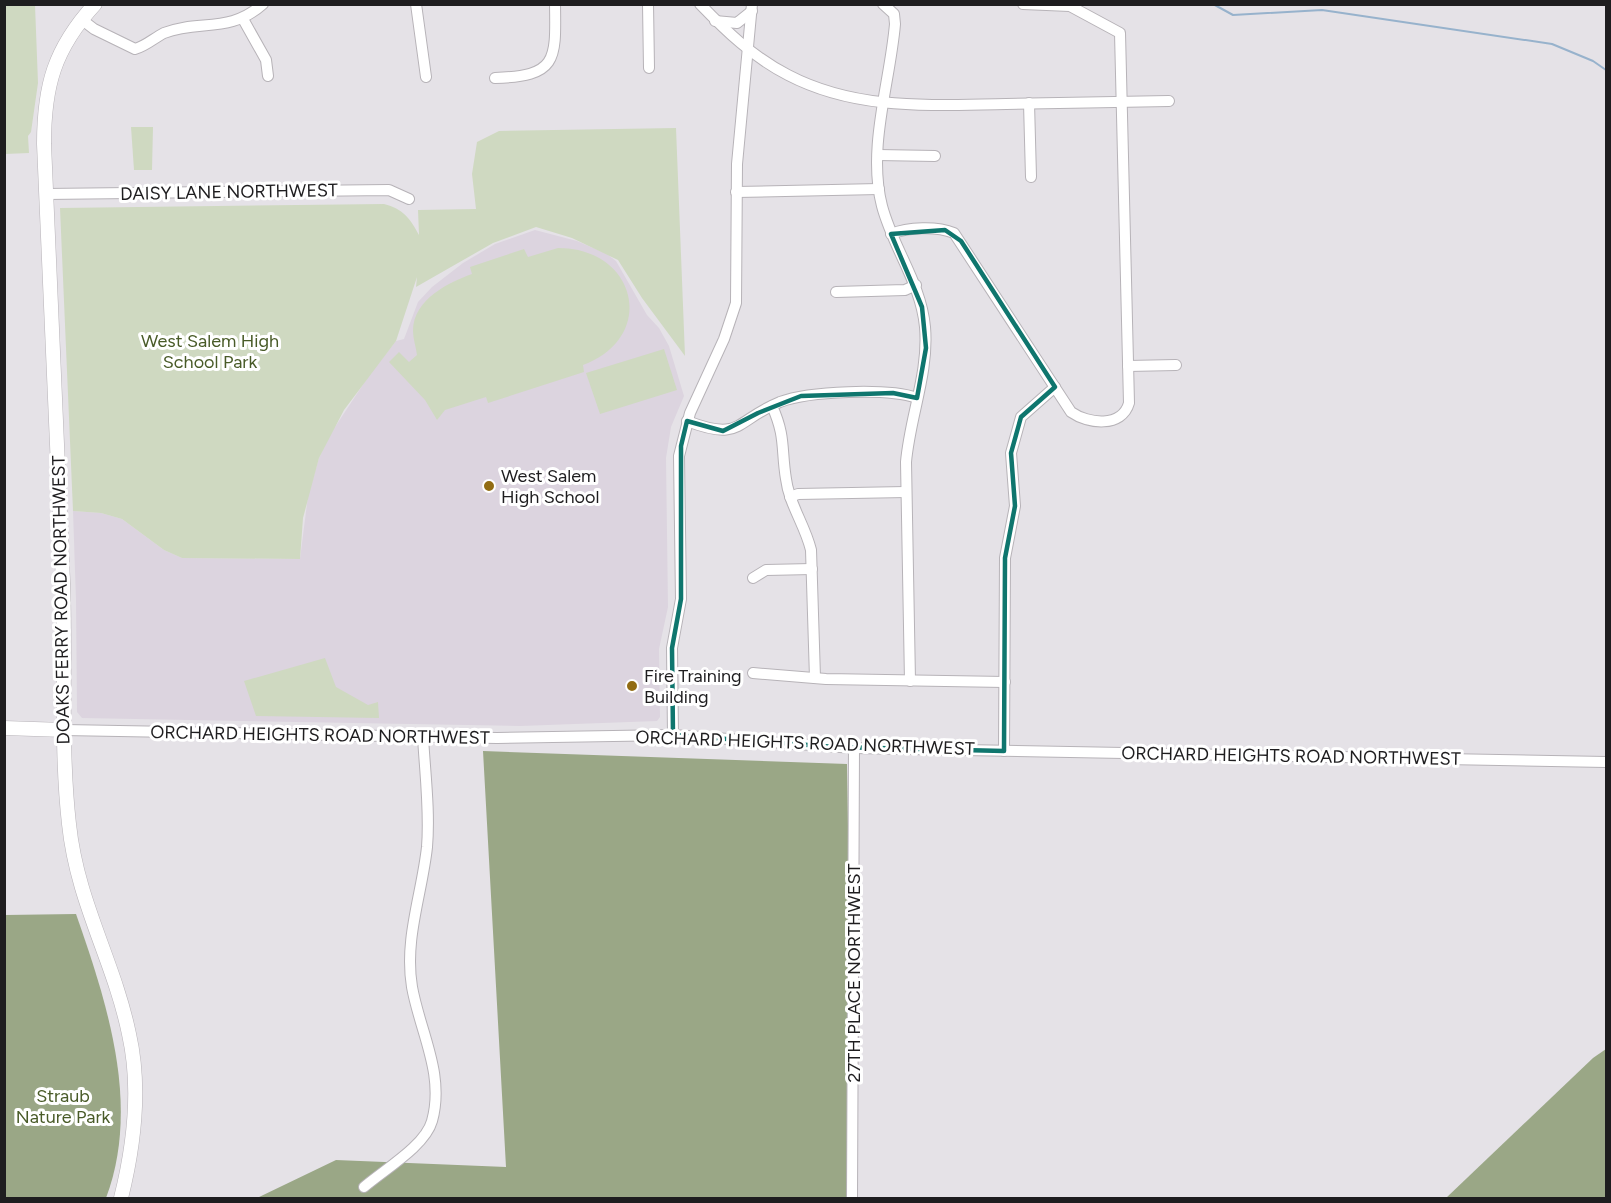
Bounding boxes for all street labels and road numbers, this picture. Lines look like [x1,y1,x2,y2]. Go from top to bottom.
street label: DAISY LANE NORTHWEST [120,179,338,205]
street label: DOAKS FERRY ROAD NORTHWEST [47,455,75,745]
street label: ORCHARD HEIGHTS ROAD NORTHWEST [150,721,490,749]
street label: ORCHARD HEIGHTS ROAD NORTHWEST [635,726,975,760]
street label: ORCHARD HEIGHTS ROAD NORTHWEST [1121,742,1461,770]
street label: 27TH PLACE NORTHWEST [843,864,865,1082]

